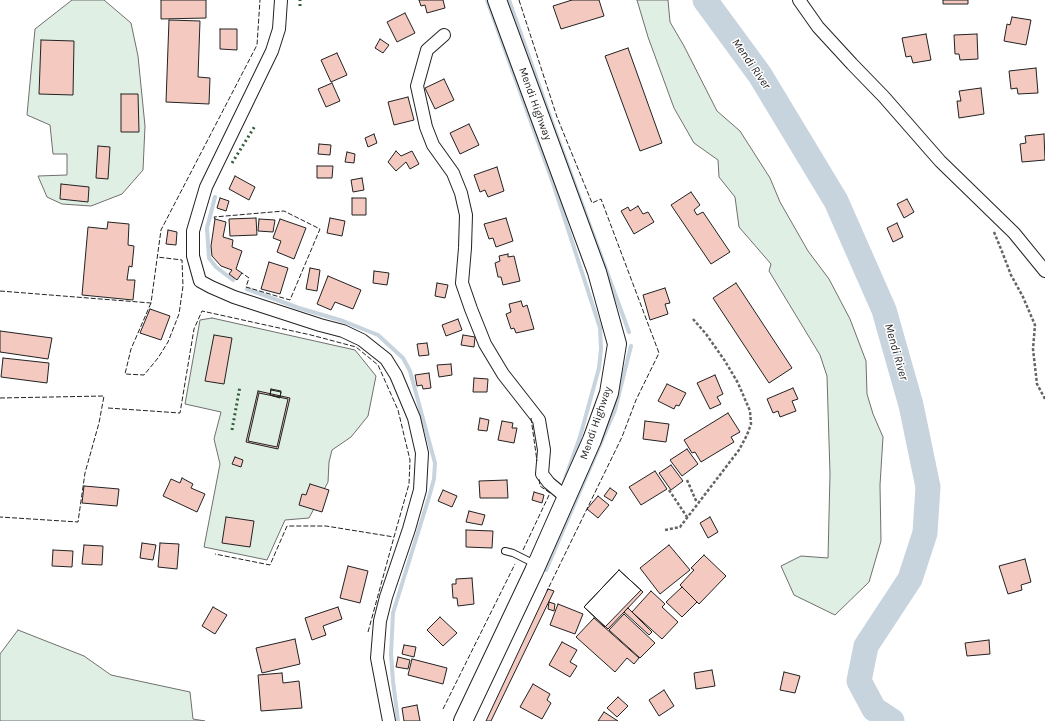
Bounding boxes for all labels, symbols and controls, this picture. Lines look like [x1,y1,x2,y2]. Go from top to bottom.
water label: Mendi River [728,36,774,92]
street label: Mendi Highway [516,66,554,142]
water label: Mendi River [881,322,911,382]
street label: Mendi Highway [577,385,615,461]

